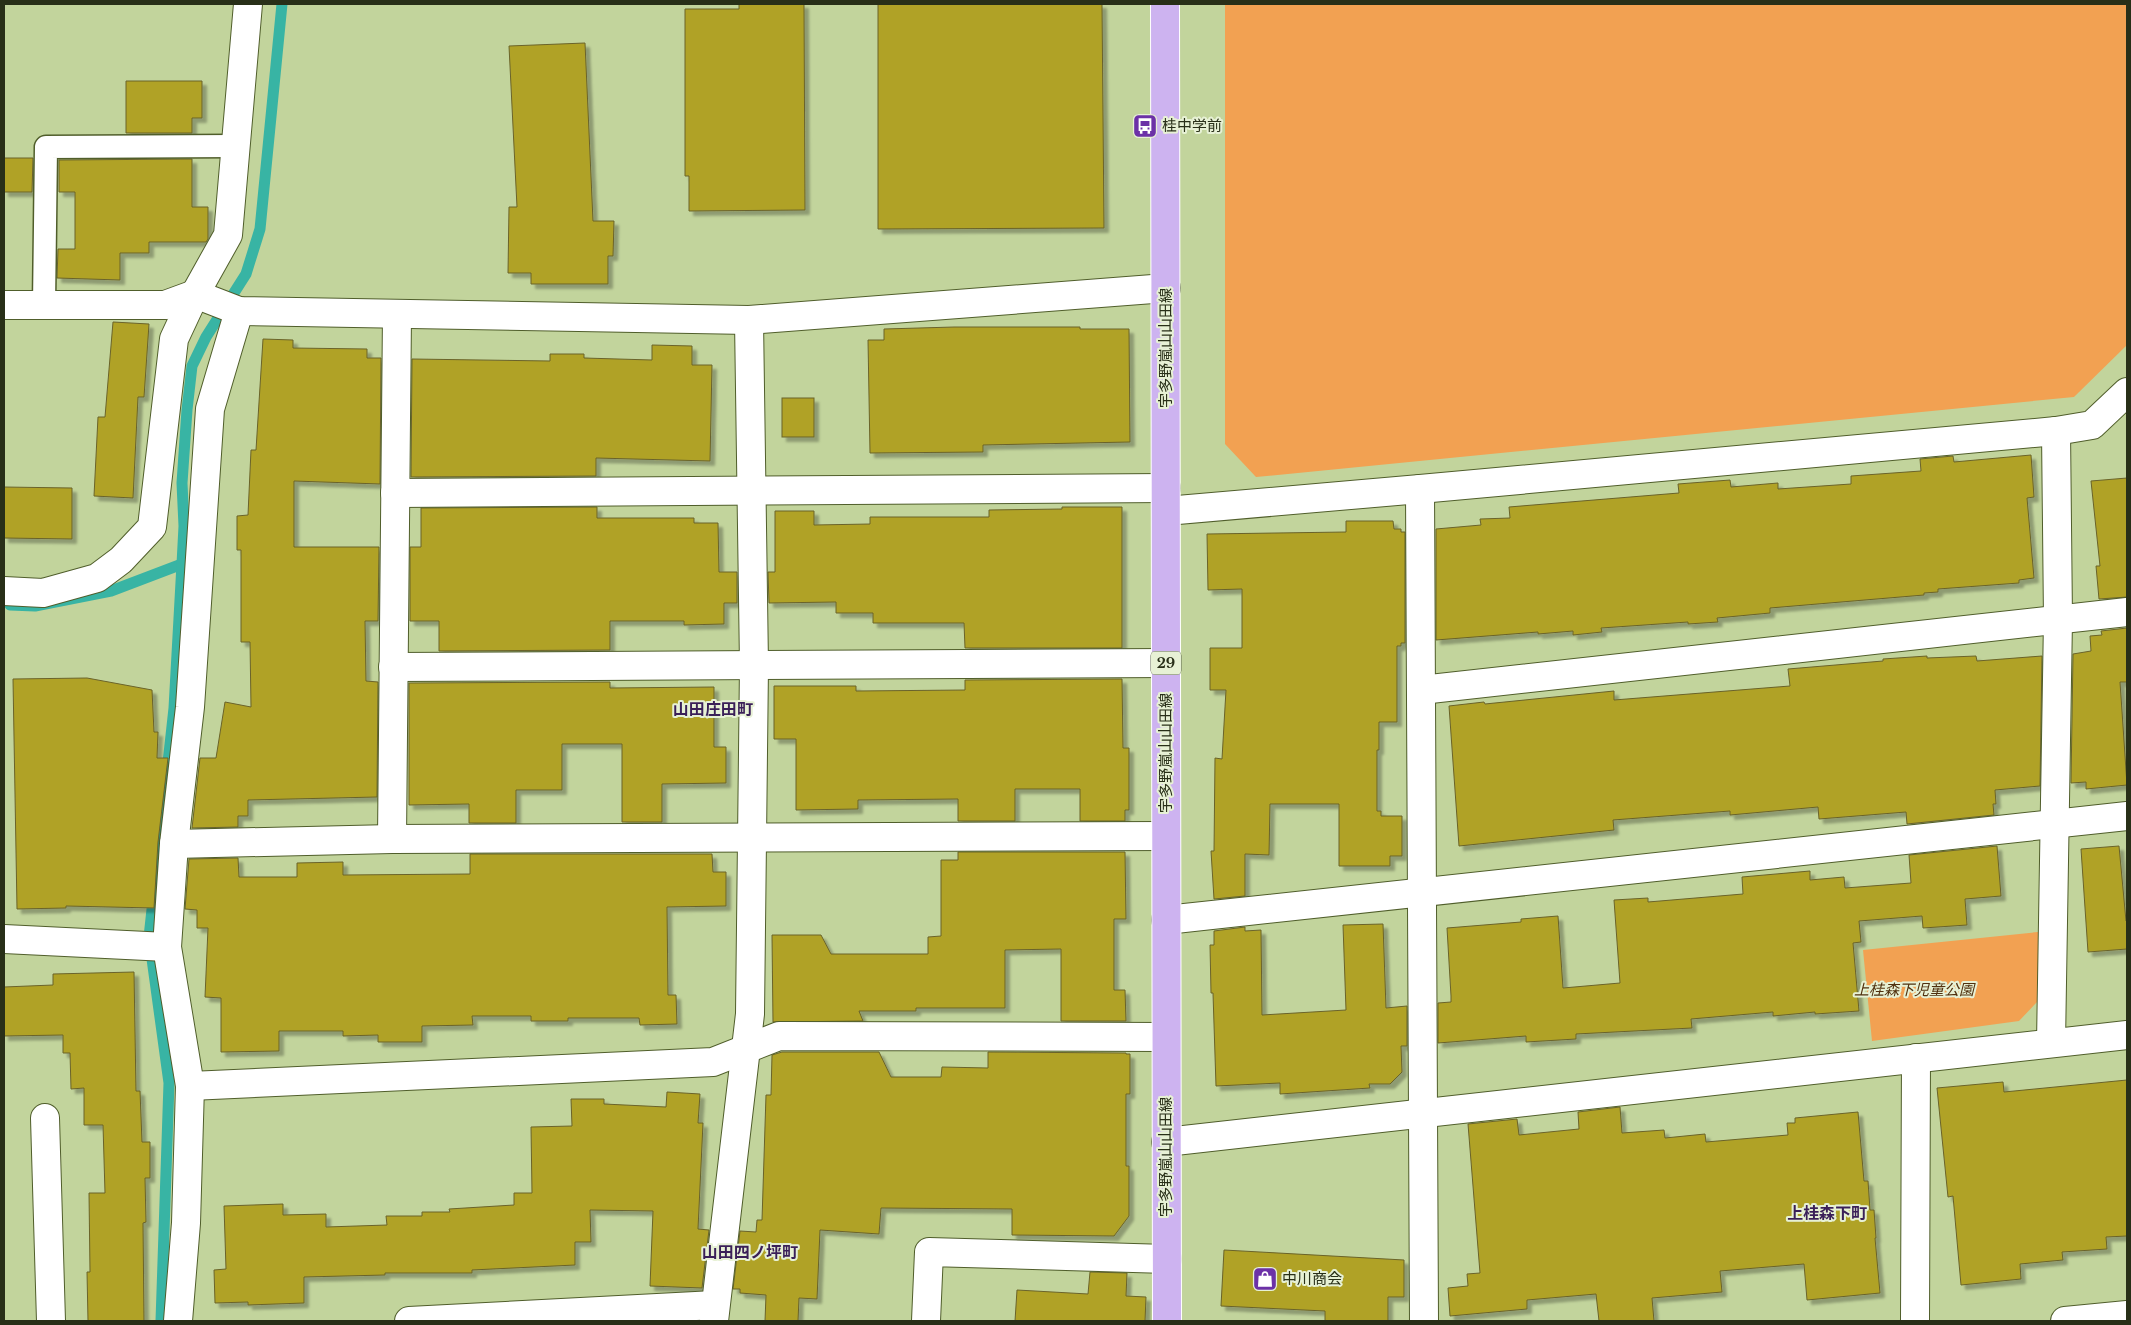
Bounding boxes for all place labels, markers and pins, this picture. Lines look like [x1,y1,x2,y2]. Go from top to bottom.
bus stop icon: 桂中学前 [1132,113,1158,139]
place label: 桂中学前 [1162,116,1222,135]
shop icon: 中川商会 [1252,1266,1278,1292]
place label: 中川商会 [1282,1269,1342,1288]

